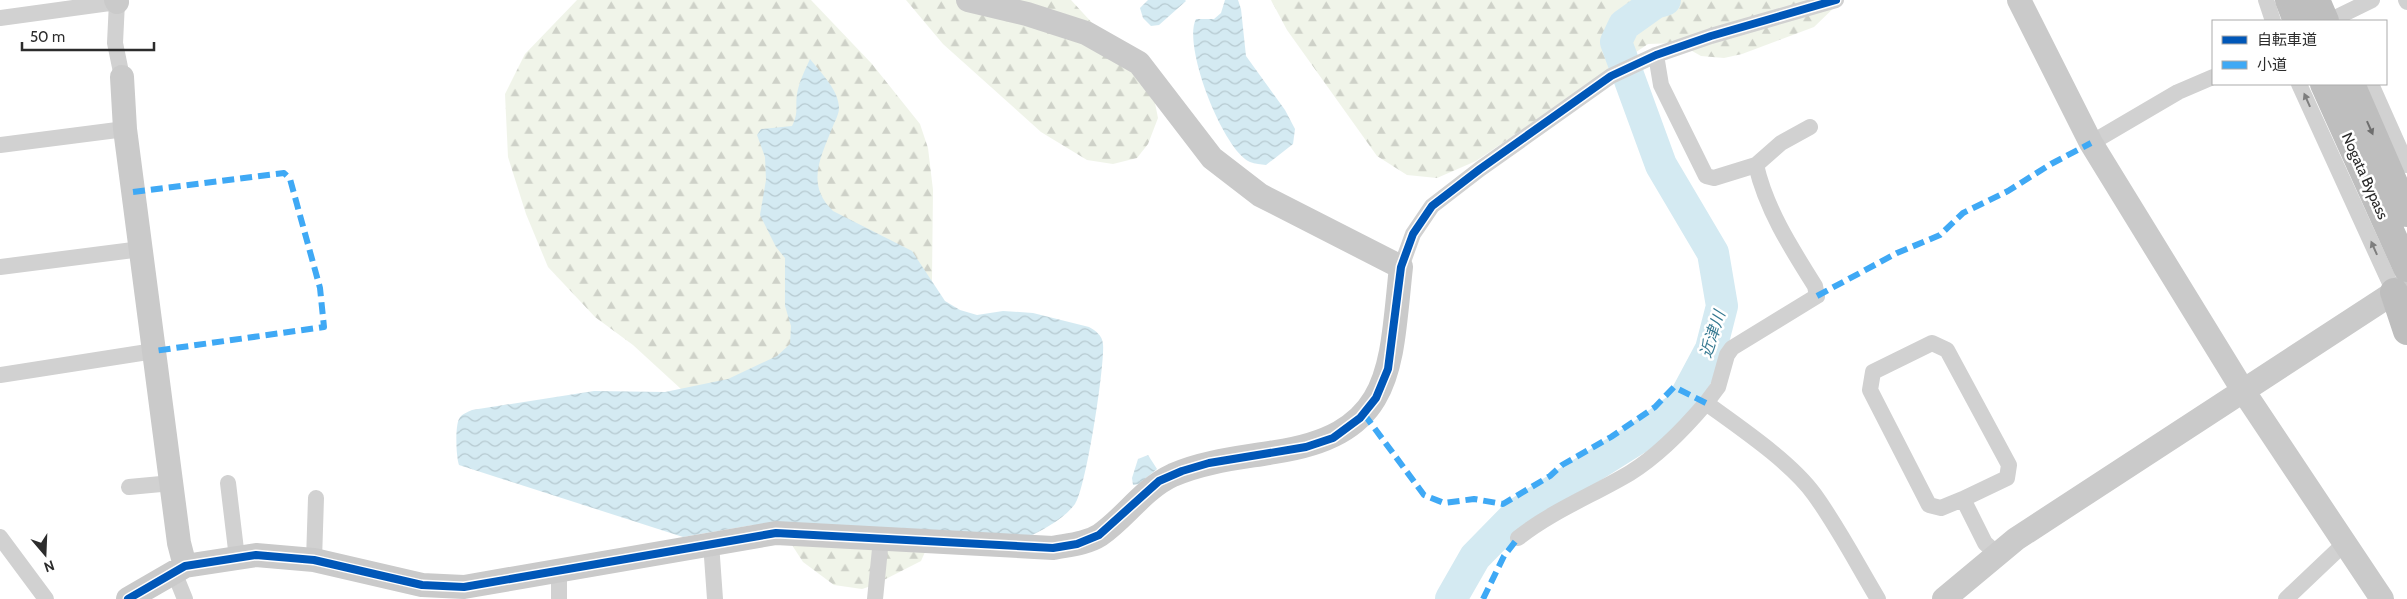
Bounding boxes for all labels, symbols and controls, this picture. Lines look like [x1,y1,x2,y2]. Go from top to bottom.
scale bar [22,20,155,52]
legend [2212,20,2387,85]
text: 50 m [30,28,65,46]
text: 自転車道 [2257,31,2317,49]
text: 小道 [2257,56,2287,74]
one-way arrow [2302,93,2310,107]
one-way arrow [2367,121,2375,135]
street label: Nogata Bypass [2338,130,2392,222]
one-way arrow [2369,241,2377,255]
water label: 近津川 [1696,306,1730,360]
north arrow [20,529,70,579]
text: N [42,556,57,576]

